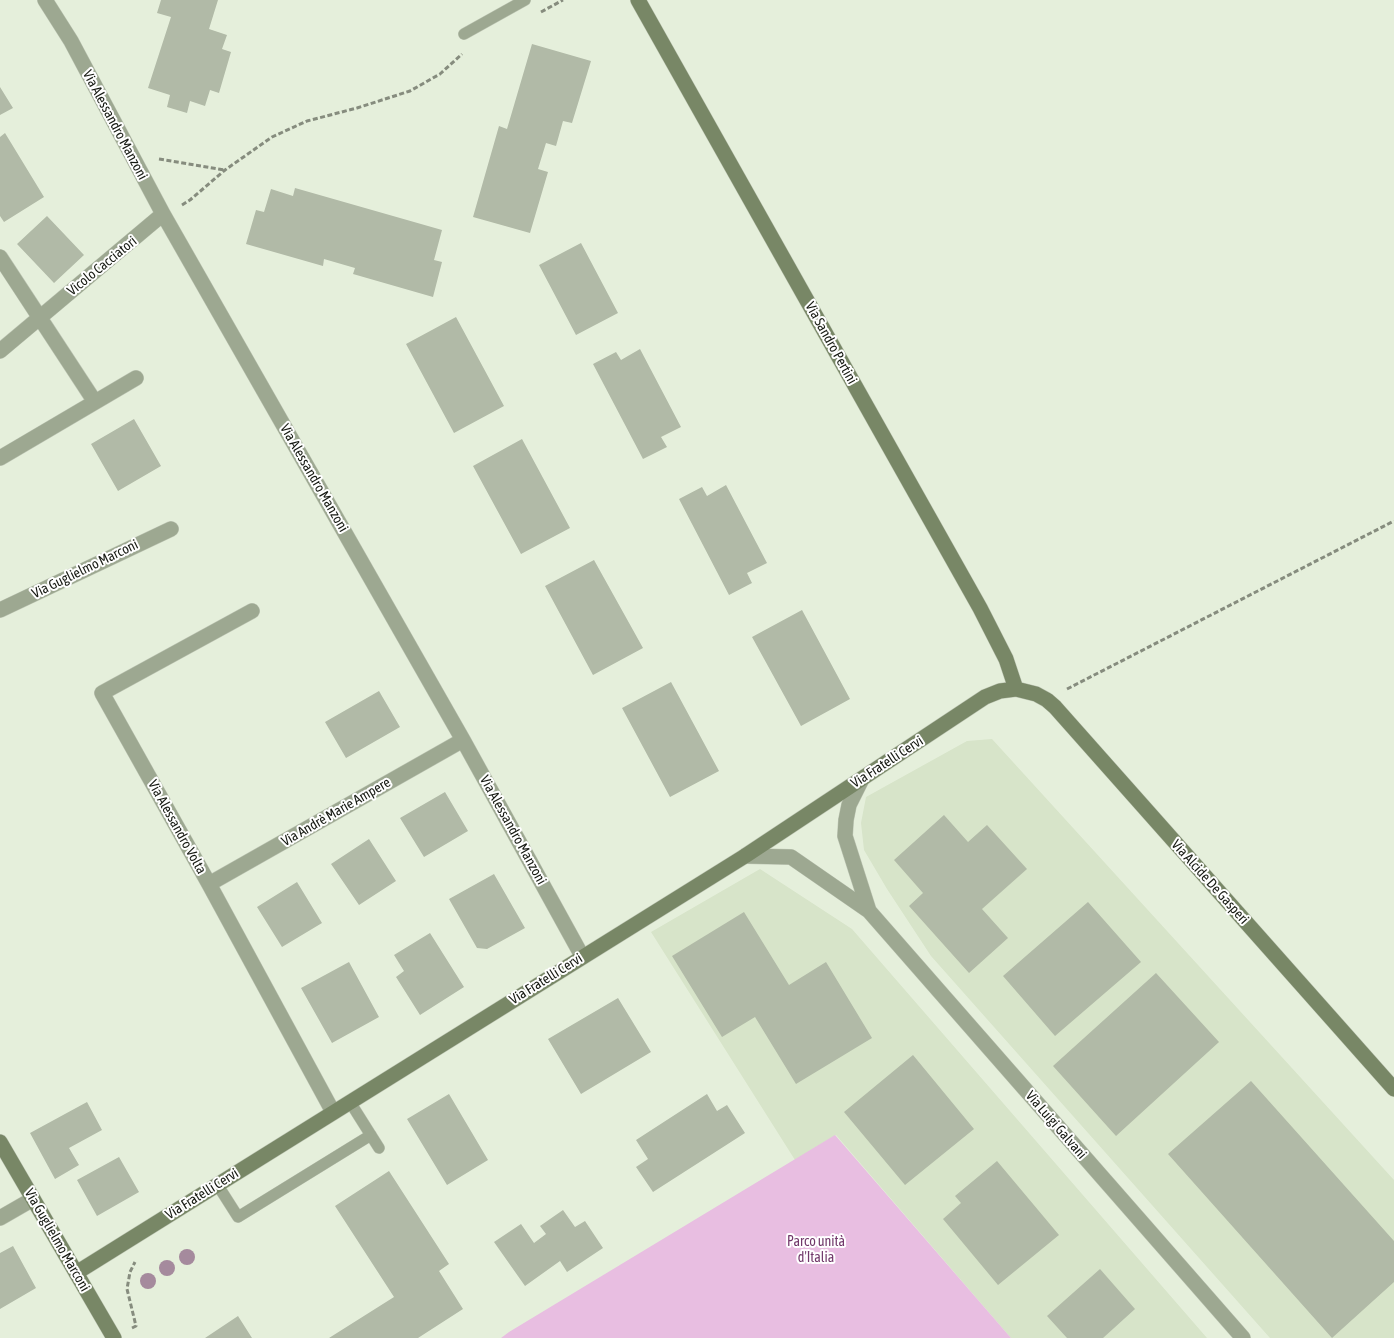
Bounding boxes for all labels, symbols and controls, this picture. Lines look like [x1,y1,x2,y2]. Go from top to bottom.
street label: Via Alessandro Manzoni [79,67,151,183]
street label: Vicolo Cacciatori [64,233,140,299]
street label: Via Sandro Pertini [802,299,860,387]
street label: Via Alessandro Manzoni [276,421,352,535]
street label: Via Guglielmo Marconi [29,536,141,602]
street label: Via Fratelli Cervi [848,732,926,792]
street label: Via Alessandro Manzoni [476,773,550,887]
street label: Via Andrè Marie Ampere [278,774,394,850]
street label: Via Alessandro Volta [144,777,210,877]
street label: Via Alcide De Gasperi [1168,836,1252,928]
street label: Via Fratelli Cervi [506,950,586,1008]
street label: Via Luigi Galvani [1022,1088,1090,1162]
street label: Via Fratelli Cervi [162,1165,242,1223]
street label: Via Guglielmo Marconi [21,1186,93,1294]
park label: Parco unità d'Italia [787,1234,845,1266]

